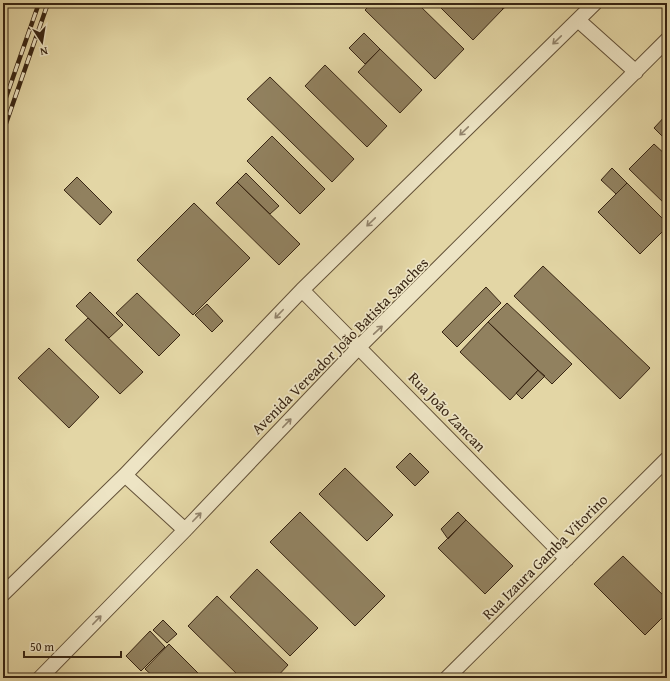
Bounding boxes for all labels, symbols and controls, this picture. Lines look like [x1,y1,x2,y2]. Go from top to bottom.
north arrow [22,22,62,62]
one-way arrow [552,35,562,45]
text: N [38,43,49,61]
one-way arrow [459,126,469,136]
one-way arrow [366,217,376,227]
street label: Avenida Vereador João Batista Sanches [246,252,433,439]
one-way arrow [274,309,284,319]
one-way arrow [373,325,383,335]
street label: Rua João Zancan [404,367,491,456]
one-way arrow [282,418,292,428]
street label: Rua Izaura Gamba Vitorino [477,489,612,624]
one-way arrow [192,512,202,522]
one-way arrow [92,615,101,625]
scale bar [24,633,121,659]
text: 50 m [30,638,54,655]

